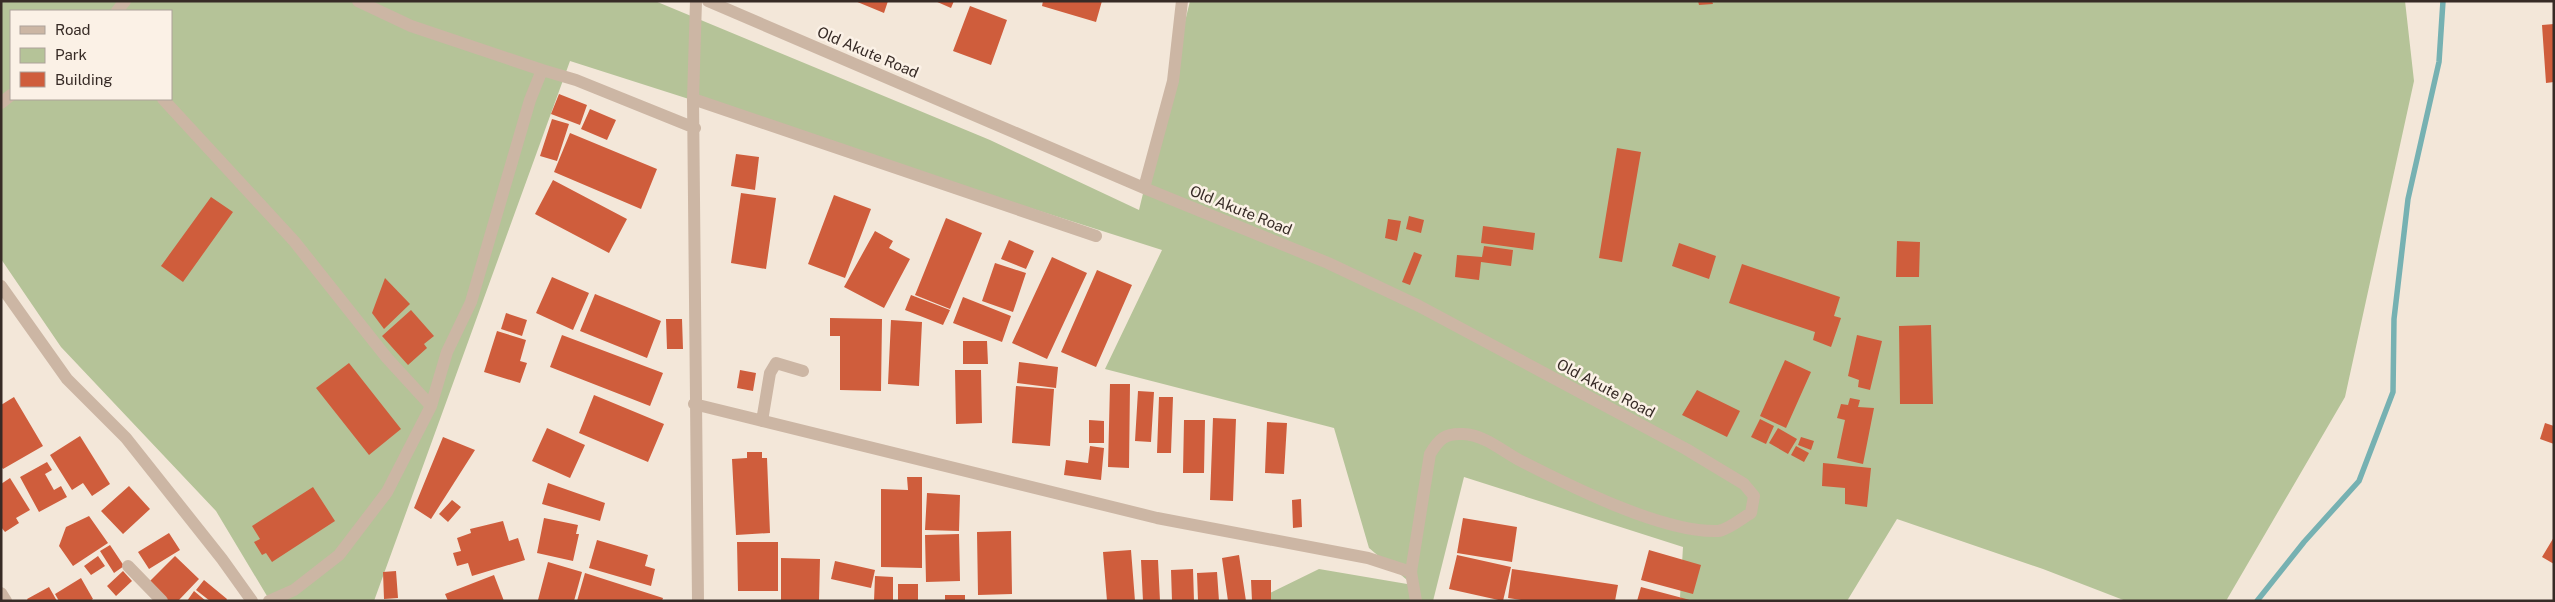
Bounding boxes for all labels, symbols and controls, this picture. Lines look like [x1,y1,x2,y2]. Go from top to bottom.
legend [10,10,172,100]
text: Road [55,21,91,38]
street label: Old Akute Road [815,23,921,81]
text: Park [55,46,87,63]
text: Building [55,71,113,88]
street label: Old Akute Road [1188,182,1294,238]
street label: Old Akute Road [1554,355,1658,421]

